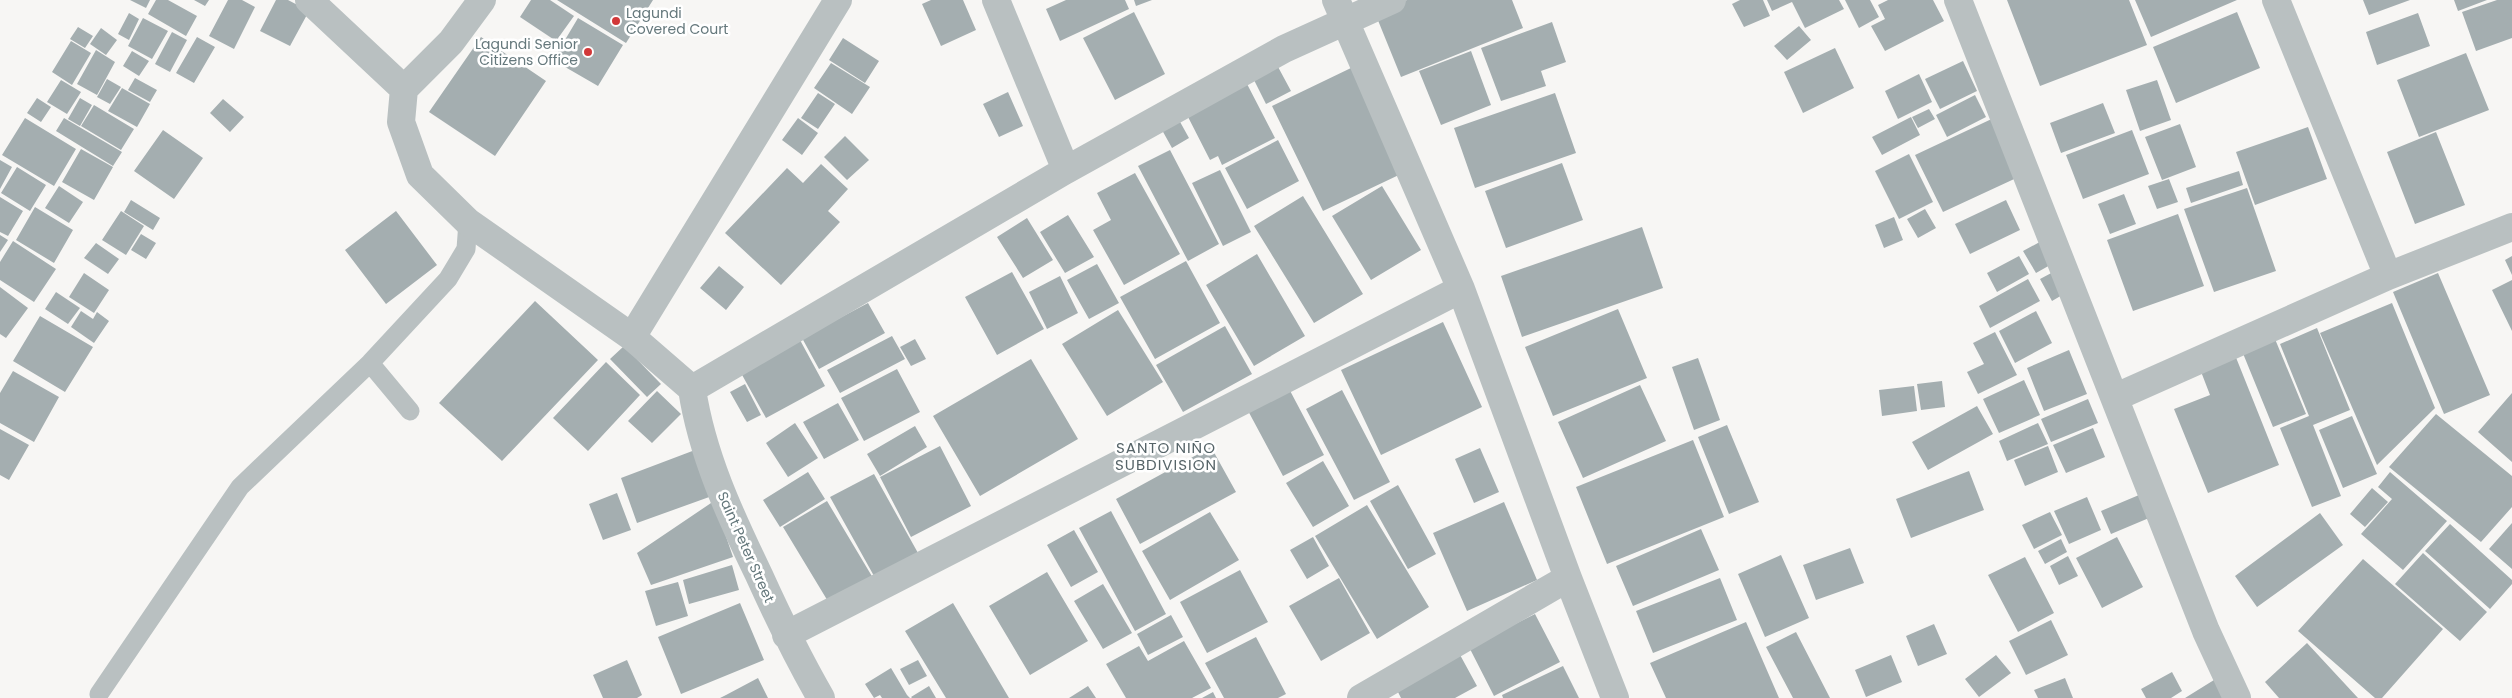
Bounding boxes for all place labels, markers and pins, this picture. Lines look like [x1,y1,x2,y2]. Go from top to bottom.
place label: Lagundi Covered Court [626,3,728,39]
marker: Lagundi Covered Court [610,15,622,27]
place label: Lagundi Senior Citizens Office [475,34,578,70]
marker: Lagundi Senior Citizens Office [582,46,594,58]

